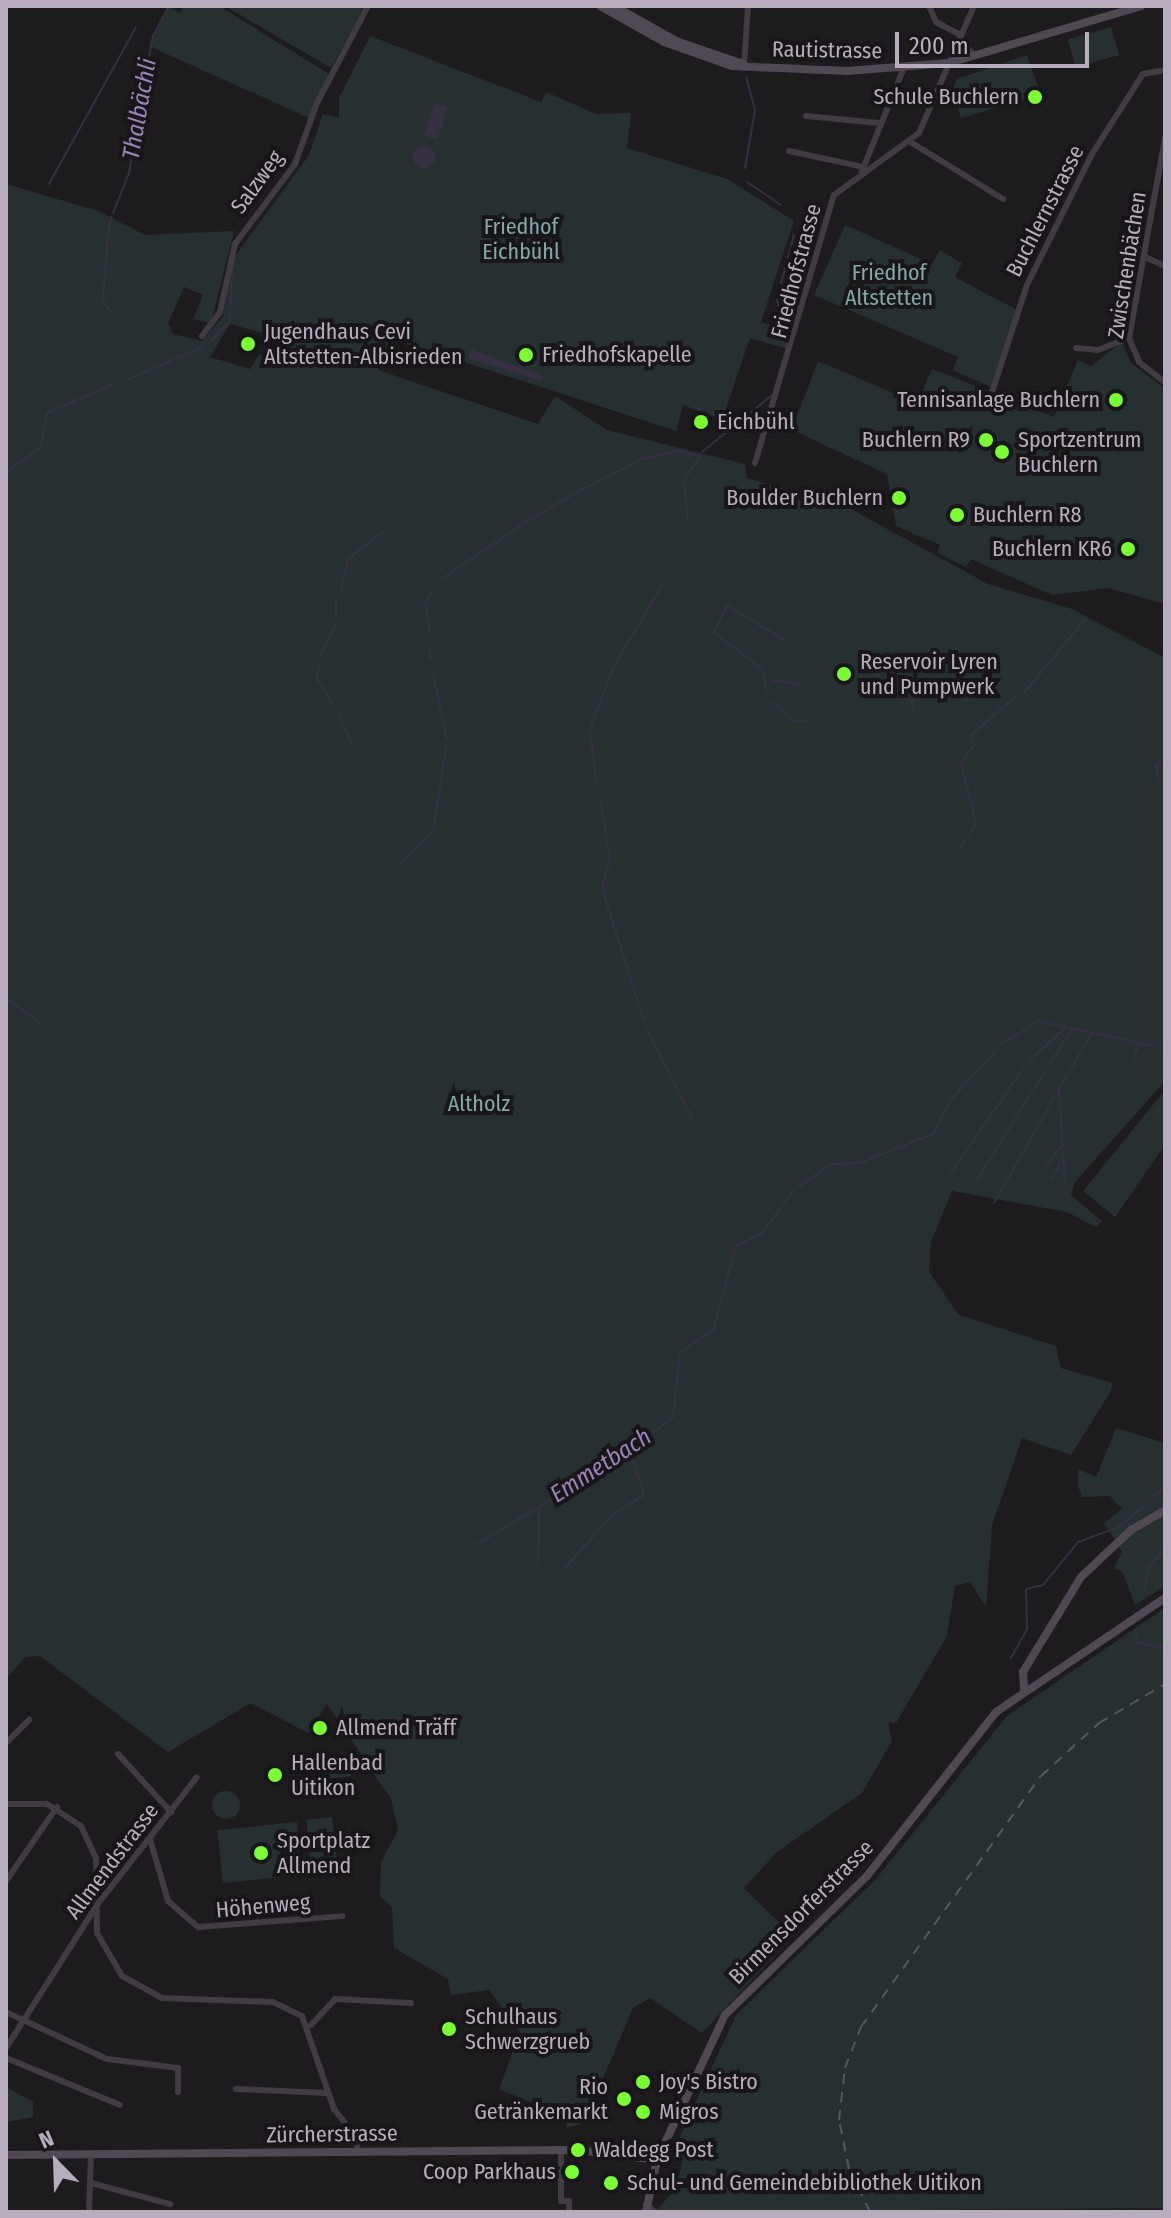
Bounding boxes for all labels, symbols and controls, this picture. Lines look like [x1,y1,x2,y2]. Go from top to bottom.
scale bar [899,16,1093,66]
text: 200 m [909,32,969,60]
street label: Rautistrasse [772,36,882,64]
water label: Thalbächli [117,56,163,162]
place label: Schule Buchlern [873,84,1019,110]
marker: Schule Buchlern [1026,88,1044,106]
street label: Buchlernstrasse [1001,141,1089,281]
street label: Salzweg [225,145,289,219]
street label: Zwischenbächen [1102,189,1152,341]
street label: Friedhofstrasse [765,201,827,341]
park label: Friedhof Eichbühl [482,213,560,264]
park label: Friedhof Altstetten [845,259,933,310]
place label: Jugendhaus Cevi Altstetten-Albisrieden [264,318,462,370]
marker: Jugendhaus Cevi Altstetten-Albisrieden [239,335,257,353]
place label: Friedhofskapelle [542,342,692,368]
marker: Friedhofskapelle [517,346,535,364]
place label: Tennisanlage Buchlern [897,387,1100,413]
marker: Tennisanlage Buchlern [1107,391,1125,409]
place label: Eichbühl [717,409,794,435]
marker: Eichbühl [692,413,710,431]
place label: Sportzentrum Buchlern [1018,426,1141,478]
place label: Buchlern R9 [862,427,970,453]
marker: Buchlern R9 [977,431,995,449]
marker: Sportzentrum Buchlern [993,443,1011,461]
place label: Boulder Buchlern [726,485,883,511]
marker: Boulder Buchlern [890,489,908,507]
place label: Buchlern R8 [973,502,1082,528]
marker: Buchlern R8 [948,506,966,524]
place label: Buchlern KR6 [992,536,1112,562]
marker: Buchlern KR6 [1119,540,1137,558]
place label: Reservoir Lyren und Pumpwerk [860,648,998,700]
marker: Reservoir Lyren und Pumpwerk [835,665,853,683]
park label: Altholz [448,1091,510,1117]
water label: Emmetbach [545,1423,657,1509]
place label: Allmend Träff [336,1715,456,1741]
marker: Allmend Träff [311,1719,329,1737]
place label: Hallenbad Uitikon [291,1749,383,1800]
marker: Hallenbad Uitikon [266,1766,284,1784]
street label: Allmendstrasse [60,1798,164,1924]
place label: Sportplatz Allmend [277,1827,370,1878]
street label: Birmensdorferstrasse [723,1834,879,1990]
marker: Sportplatz Allmend [252,1844,270,1862]
street label: Höhenweg [215,1889,311,1923]
place label: Schulhaus Schwerzgrueb [465,2003,590,2054]
marker: Schulhaus Schwerzgrueb [440,2020,458,2038]
place label: Joy's Bistro [659,2069,758,2095]
place label: Rio Getränkemarkt [474,2073,608,2124]
marker: Joy's Bistro [634,2073,652,2091]
marker: Rio Getränkemarkt [615,2090,633,2108]
place label: Migros [659,2099,719,2125]
marker: Migros [634,2103,652,2121]
street label: Zürcherstrasse [266,2120,398,2148]
north arrow [16,2122,96,2202]
text: N [35,2124,58,2154]
place label: Waldegg Post [594,2137,714,2163]
marker: Waldegg Post [569,2141,587,2159]
place label: Coop Parkhaus [423,2159,556,2185]
marker: Coop Parkhaus [563,2163,581,2181]
place label: Schul- und Gemeindebibliothek Uitikon [627,2170,982,2196]
marker: Schul- und Gemeindebibliothek Uitikon [602,2174,620,2192]

